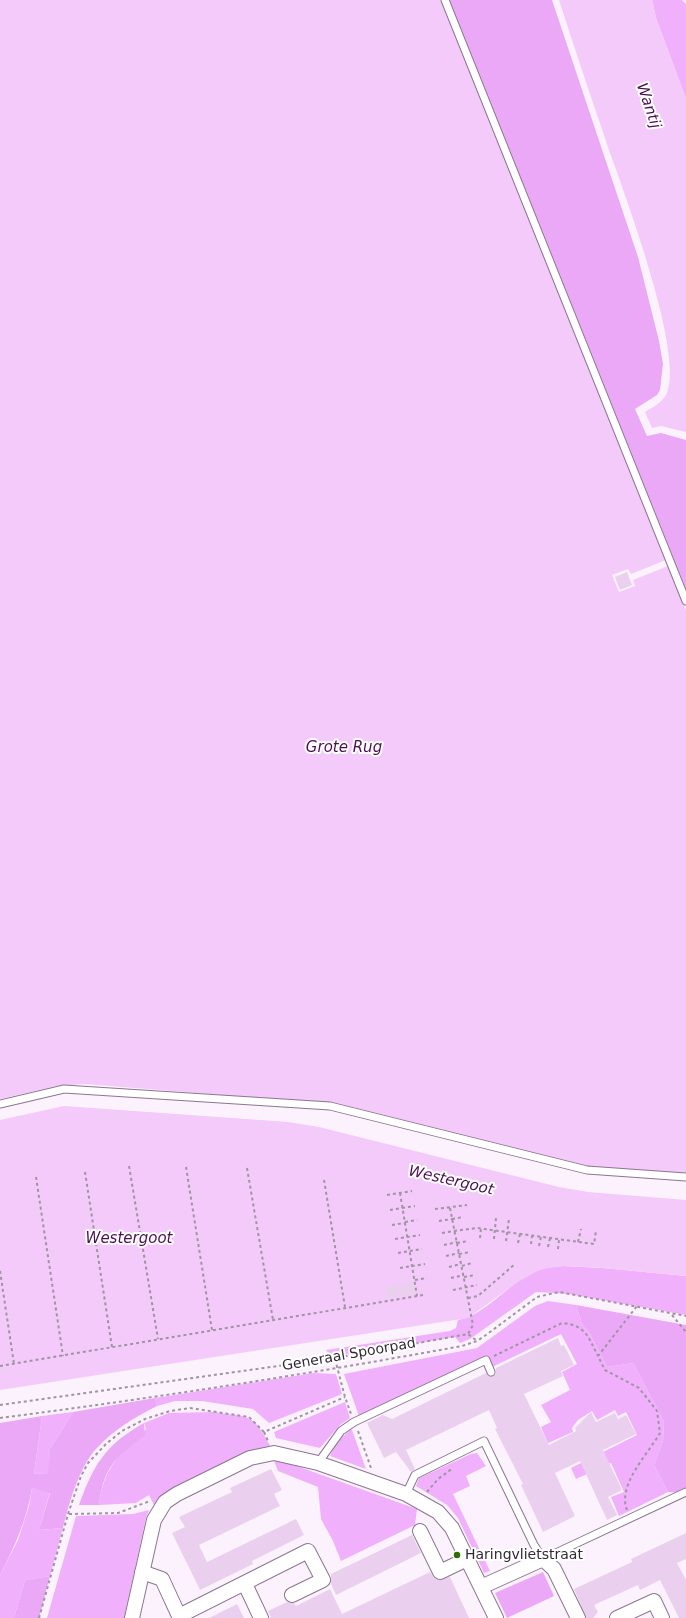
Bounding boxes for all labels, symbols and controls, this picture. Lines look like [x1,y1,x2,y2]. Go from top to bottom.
water label: Wantij [632,81,664,131]
water label: Grote Rug [306,739,382,757]
water label: Westergoot [407,1162,495,1200]
water label: Westergoot [86,1230,172,1248]
street label: Generaal Spoorpad [281,1335,417,1375]
place label: Haringvlietstraat [465,1547,583,1563]
marker: Haringvlietstraat [452,1550,462,1560]

